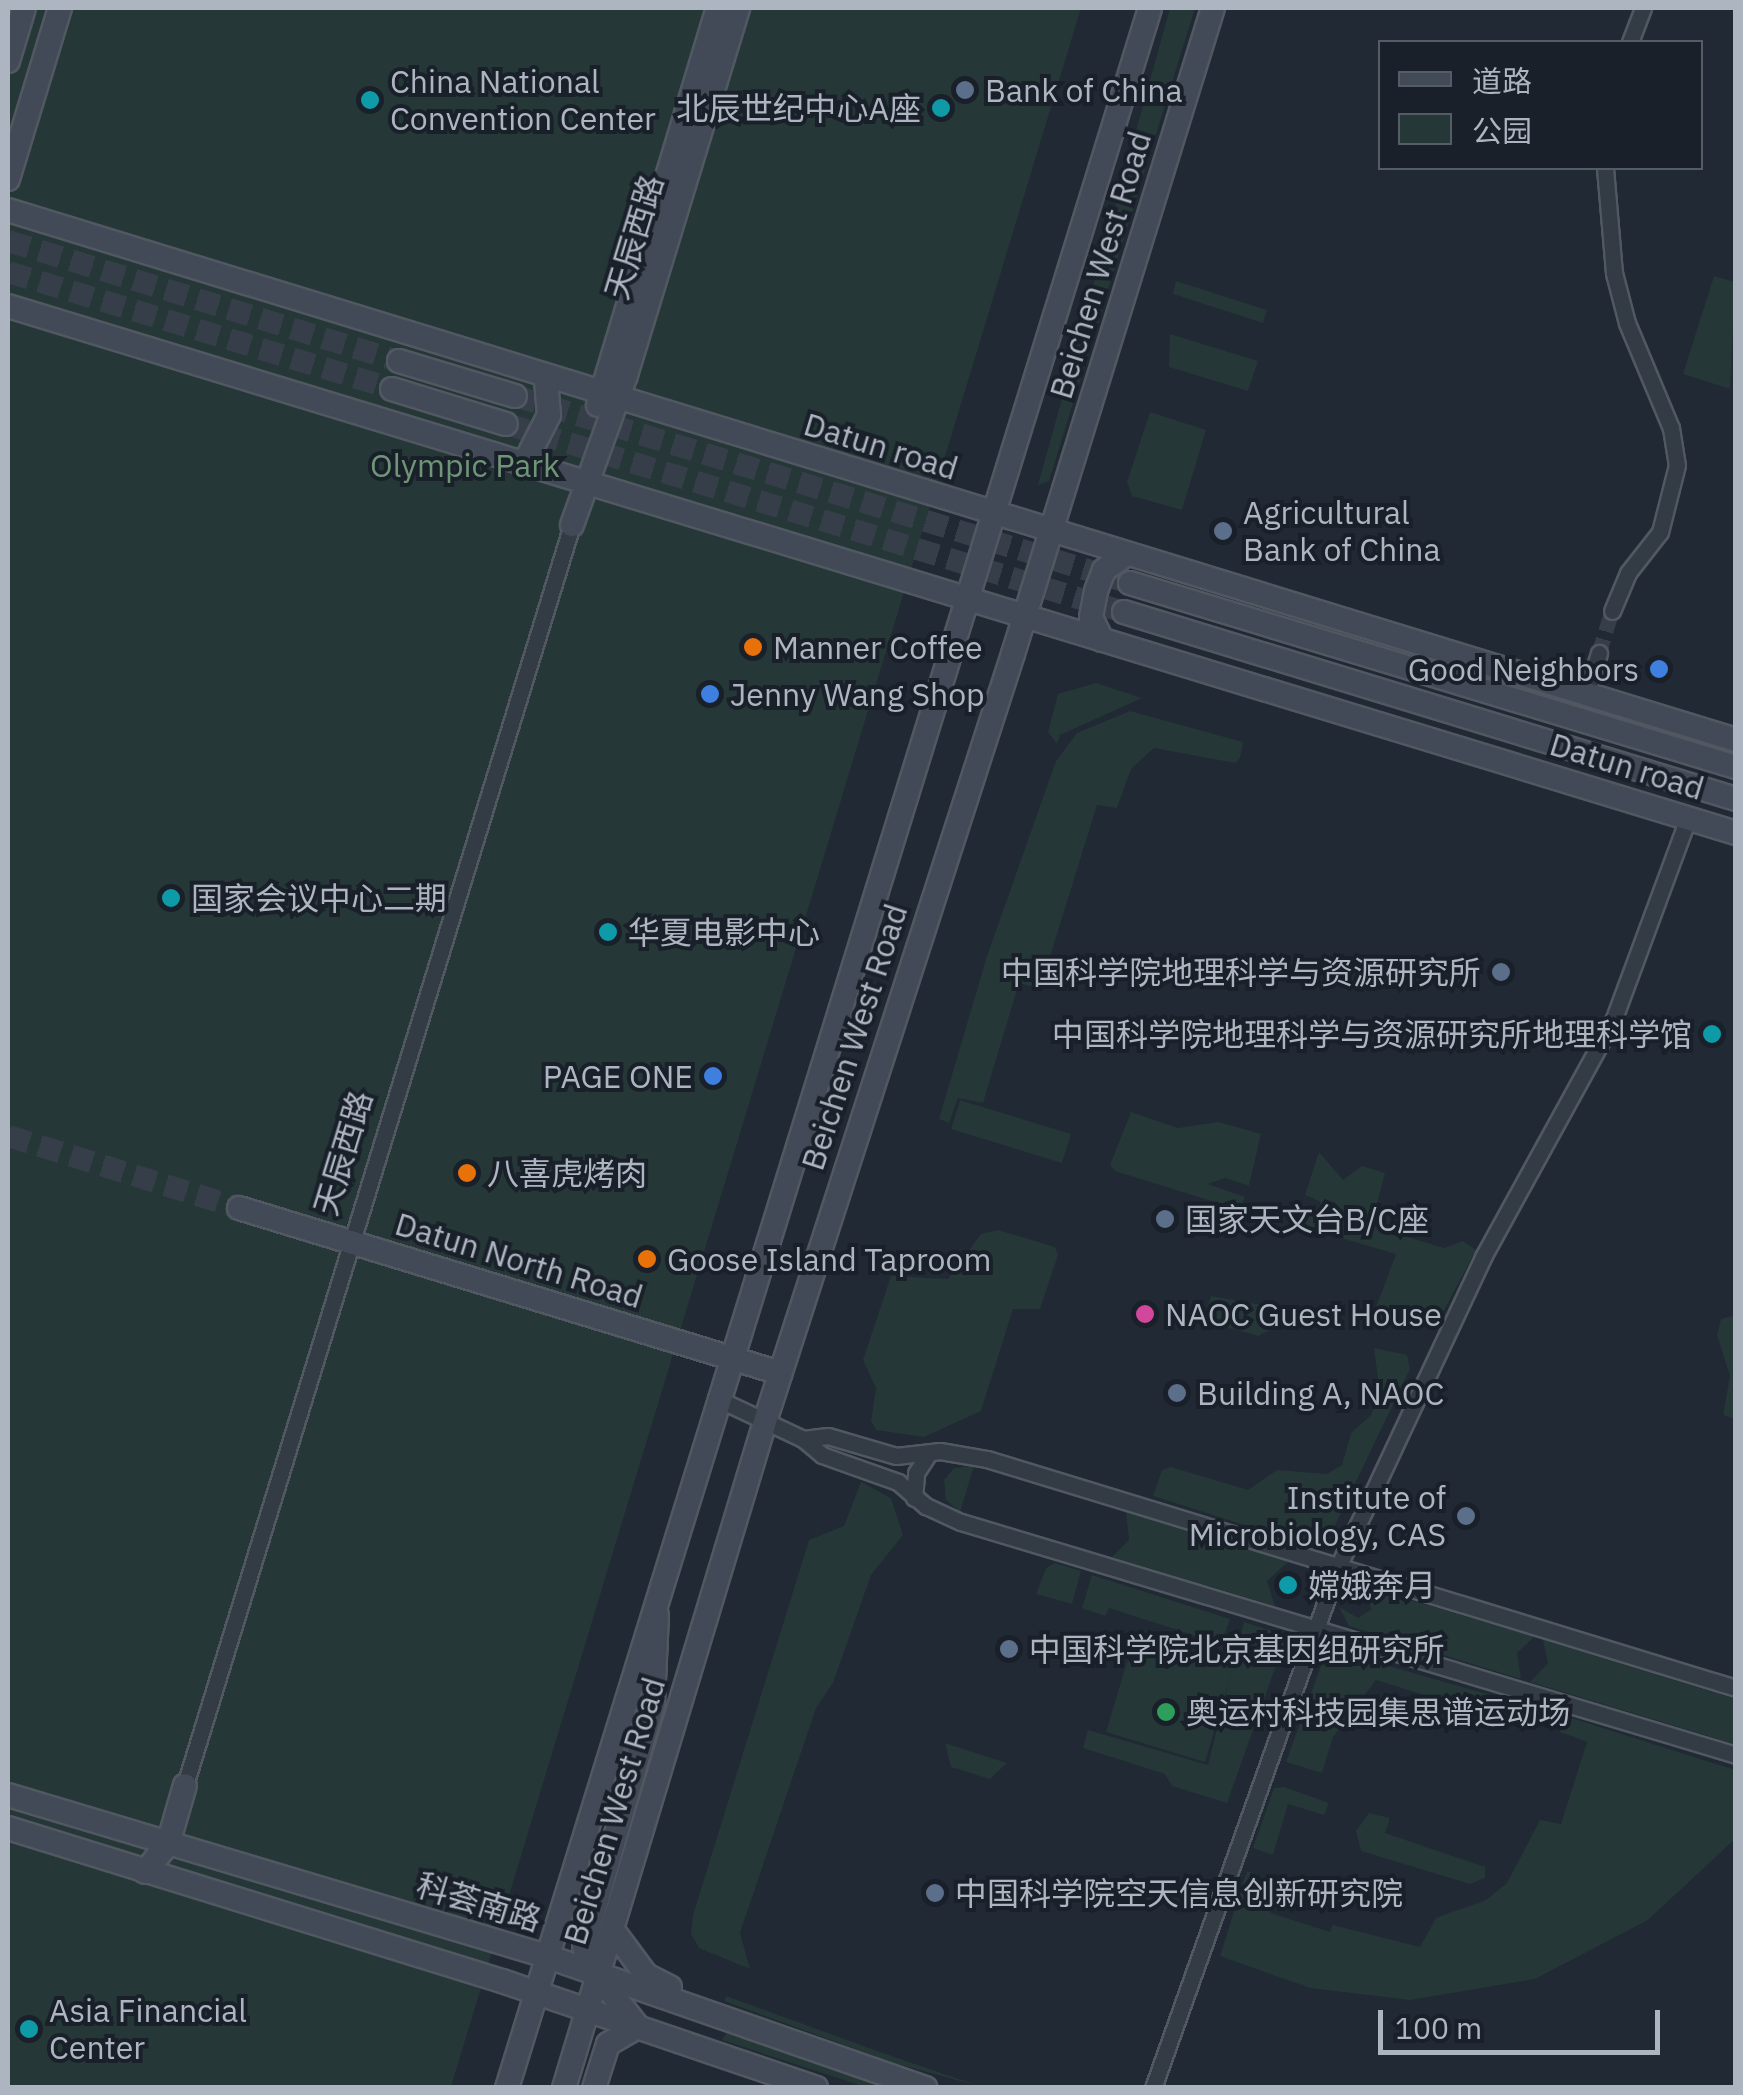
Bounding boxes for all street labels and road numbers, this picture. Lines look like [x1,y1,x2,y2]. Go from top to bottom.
street label: Beichen West Road [1041,127,1159,403]
street label: 天辰西路 [597,170,671,304]
street label: Datun road [799,404,963,488]
street label: Datun road [1545,724,1709,808]
street label: Beichen West Road [793,899,915,1175]
street label: 天辰西路 [306,1086,380,1220]
street label: Datun North Road [391,1204,647,1316]
street label: Beichen West Road [555,1673,673,1949]
street label: 科荟南路 [412,1865,546,1939]

